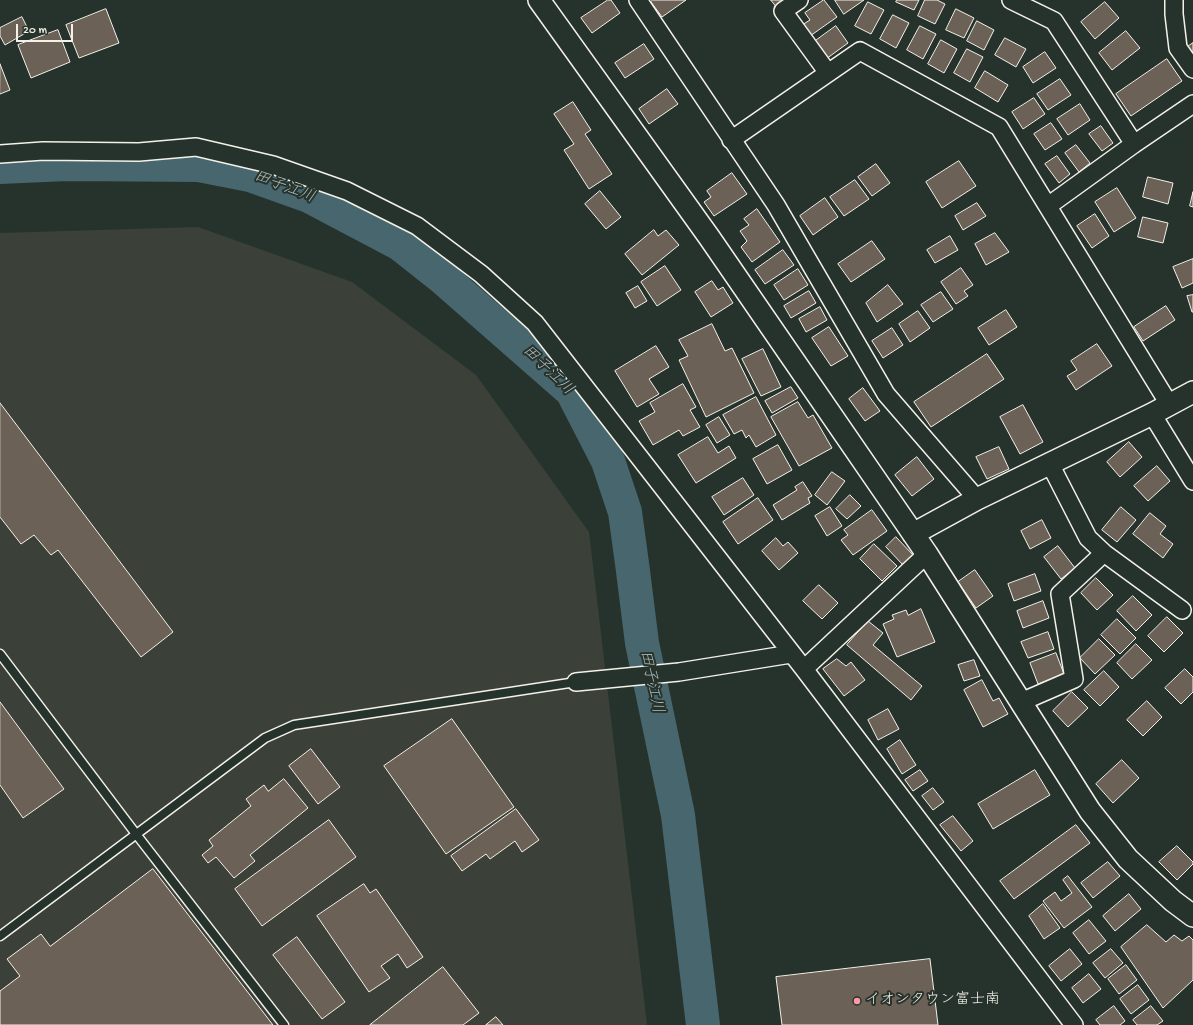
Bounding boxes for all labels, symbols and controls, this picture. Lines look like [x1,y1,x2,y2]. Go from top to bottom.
scale bar [18,16,75,42]
text: 20 m [23,24,47,38]
water label: 田子江川 [251,168,317,208]
water label: 田子江川 [517,342,577,400]
water label: 田子江川 [634,649,666,715]
place label: イオンタウン富士南 [865,992,1000,1010]
marker: イオンタウン富士南 [852,996,862,1006]

